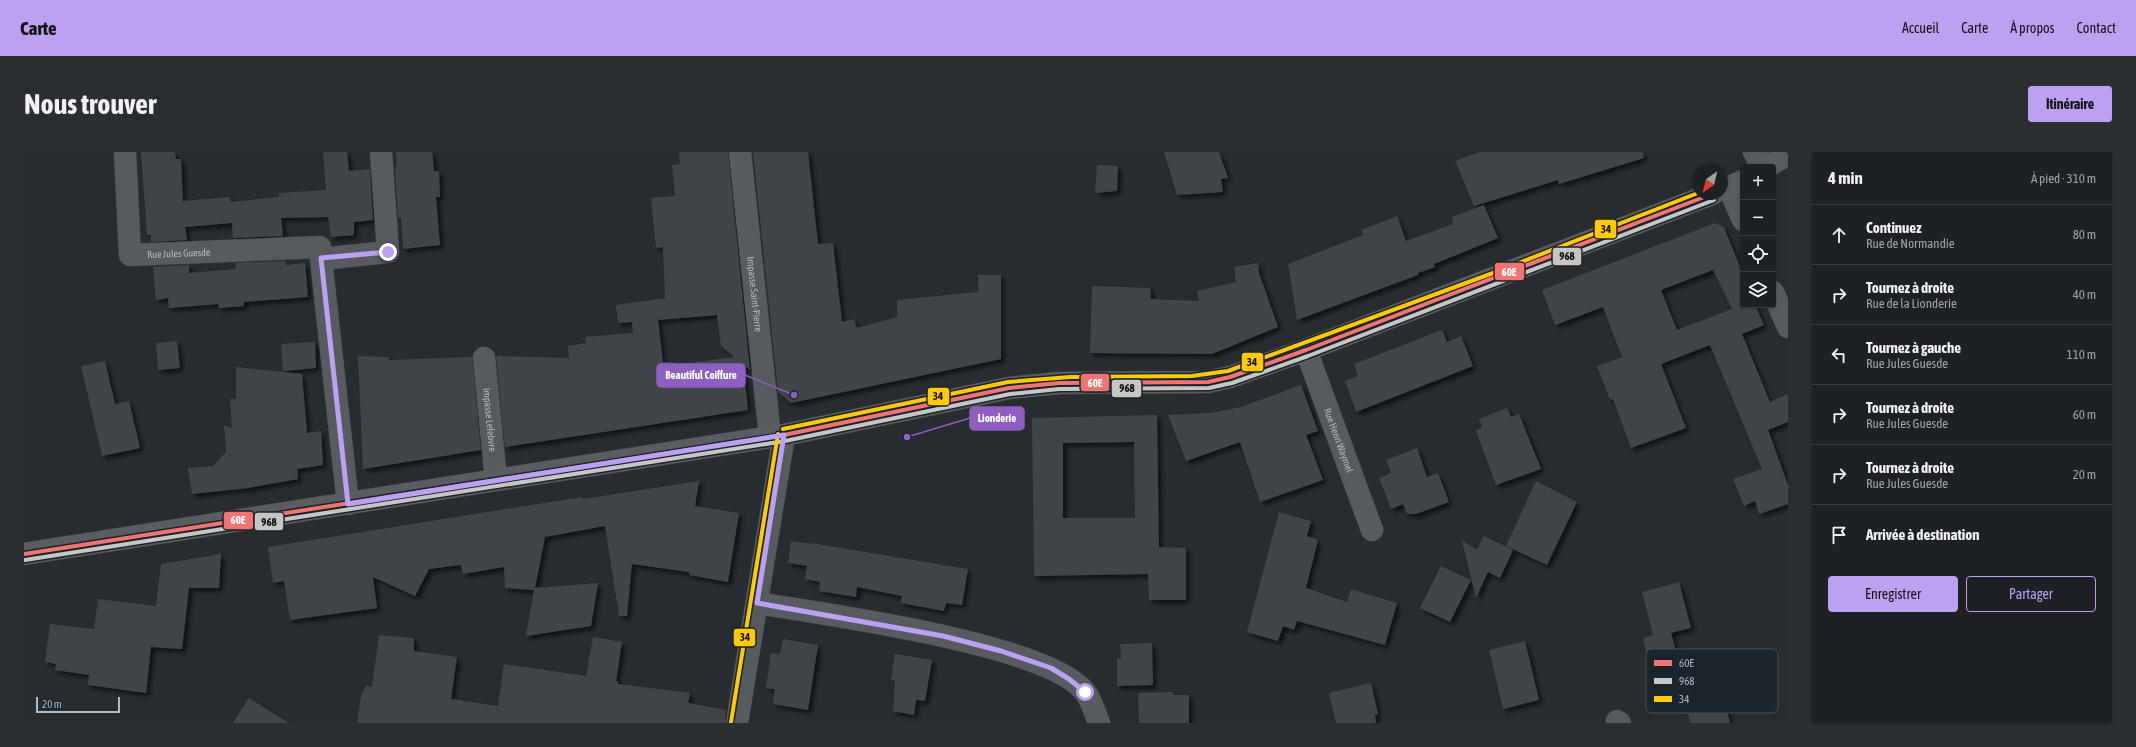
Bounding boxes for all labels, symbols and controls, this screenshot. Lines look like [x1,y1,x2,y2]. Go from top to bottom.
text: Carte [20,17,57,39]
text: Accueil [1902,20,1939,36]
text: Carte [1961,20,1988,36]
text: À propos [2010,20,2055,36]
text: Contact [2077,20,2116,36]
button: Itinéraire [2028,86,2112,122]
text: Nous trouver [24,88,156,120]
north arrow [1692,164,1728,200]
map controls [1740,164,1776,308]
button: + [1740,164,1776,200]
text: 4 min [1828,168,1863,188]
text: À pied · 310 m [2031,171,2096,186]
button: − [1740,200,1776,236]
line badge: 34 [1594,219,1617,239]
text: Continuez [1866,219,1922,236]
text: 34 [1601,223,1611,235]
icon: ahead [1828,224,1850,246]
text: 80 m [2073,227,2096,242]
button: locate [1740,236,1776,272]
text: Rue de Normandie [1866,236,1955,251]
route end [379,243,397,261]
street label: Rue Jules Guesde [147,247,211,260]
line badge: 968 [1552,247,1582,266]
text: 968 [1559,250,1575,262]
street label: Impasse Saint-Pierre [745,256,764,333]
line badge: 60E [1494,262,1525,281]
text: 60E [1501,266,1517,278]
button: layers [1740,272,1776,308]
text: Tournez à droite [1866,279,1954,296]
icon: right [1828,284,1850,306]
text: 40 m [2073,287,2096,302]
text: Rue de la Lionderie [1866,296,1957,311]
text: Tournez à gauche [1866,339,1961,356]
icon: left [1828,344,1850,366]
text: 110 m [2067,347,2096,362]
line badge: 34 [1241,352,1264,372]
text: 34 [1247,356,1257,368]
text: Rue Jules Guesde [1866,356,1948,371]
callout: Beautiful Coiffure [657,364,745,387]
text: Beautiful Coiffure [665,369,737,381]
line badge: 60E [1080,373,1110,392]
text: 60E [1087,377,1103,389]
line badge: 968 [1111,379,1142,398]
text: 968 [1119,382,1135,394]
street label: Impasse Lefebvre [481,387,498,453]
line badge: 34 [927,387,950,406]
text: 34 [933,390,943,402]
text: Tournez à droite [1866,399,1954,416]
icon: right [1828,404,1850,426]
callout: Lionderie [970,407,1024,430]
street label: Rue Henri Waymel [1322,407,1356,474]
text: 60 m [2073,407,2096,422]
text: Lionderie [978,412,1016,424]
text: Rue Jules Guesde [1866,416,1948,431]
text: Tournez à droite [1866,459,1954,476]
icon: right [1828,464,1850,486]
text: 20 m [2073,467,2096,482]
text: Rue Jules Guesde [1866,476,1948,491]
line badge: 60E [223,511,254,530]
line badge: 968 [254,512,284,531]
text: 60E [230,514,246,526]
text: 968 [261,516,277,528]
icon: arrive [1828,524,1850,546]
text: Arrivée à destination [1866,526,1980,543]
button: Enregistrer [1828,576,1958,612]
button: Partager [1966,576,2096,612]
line badge: 34 [733,628,756,647]
text: 34 [740,631,750,643]
legend [1646,649,1778,713]
text: 60E [1679,657,1694,669]
text: 968 [1679,675,1695,687]
route start [1076,683,1094,701]
text: 34 [1679,693,1689,705]
scale bar [36,695,120,714]
text: 20 m [42,698,62,710]

